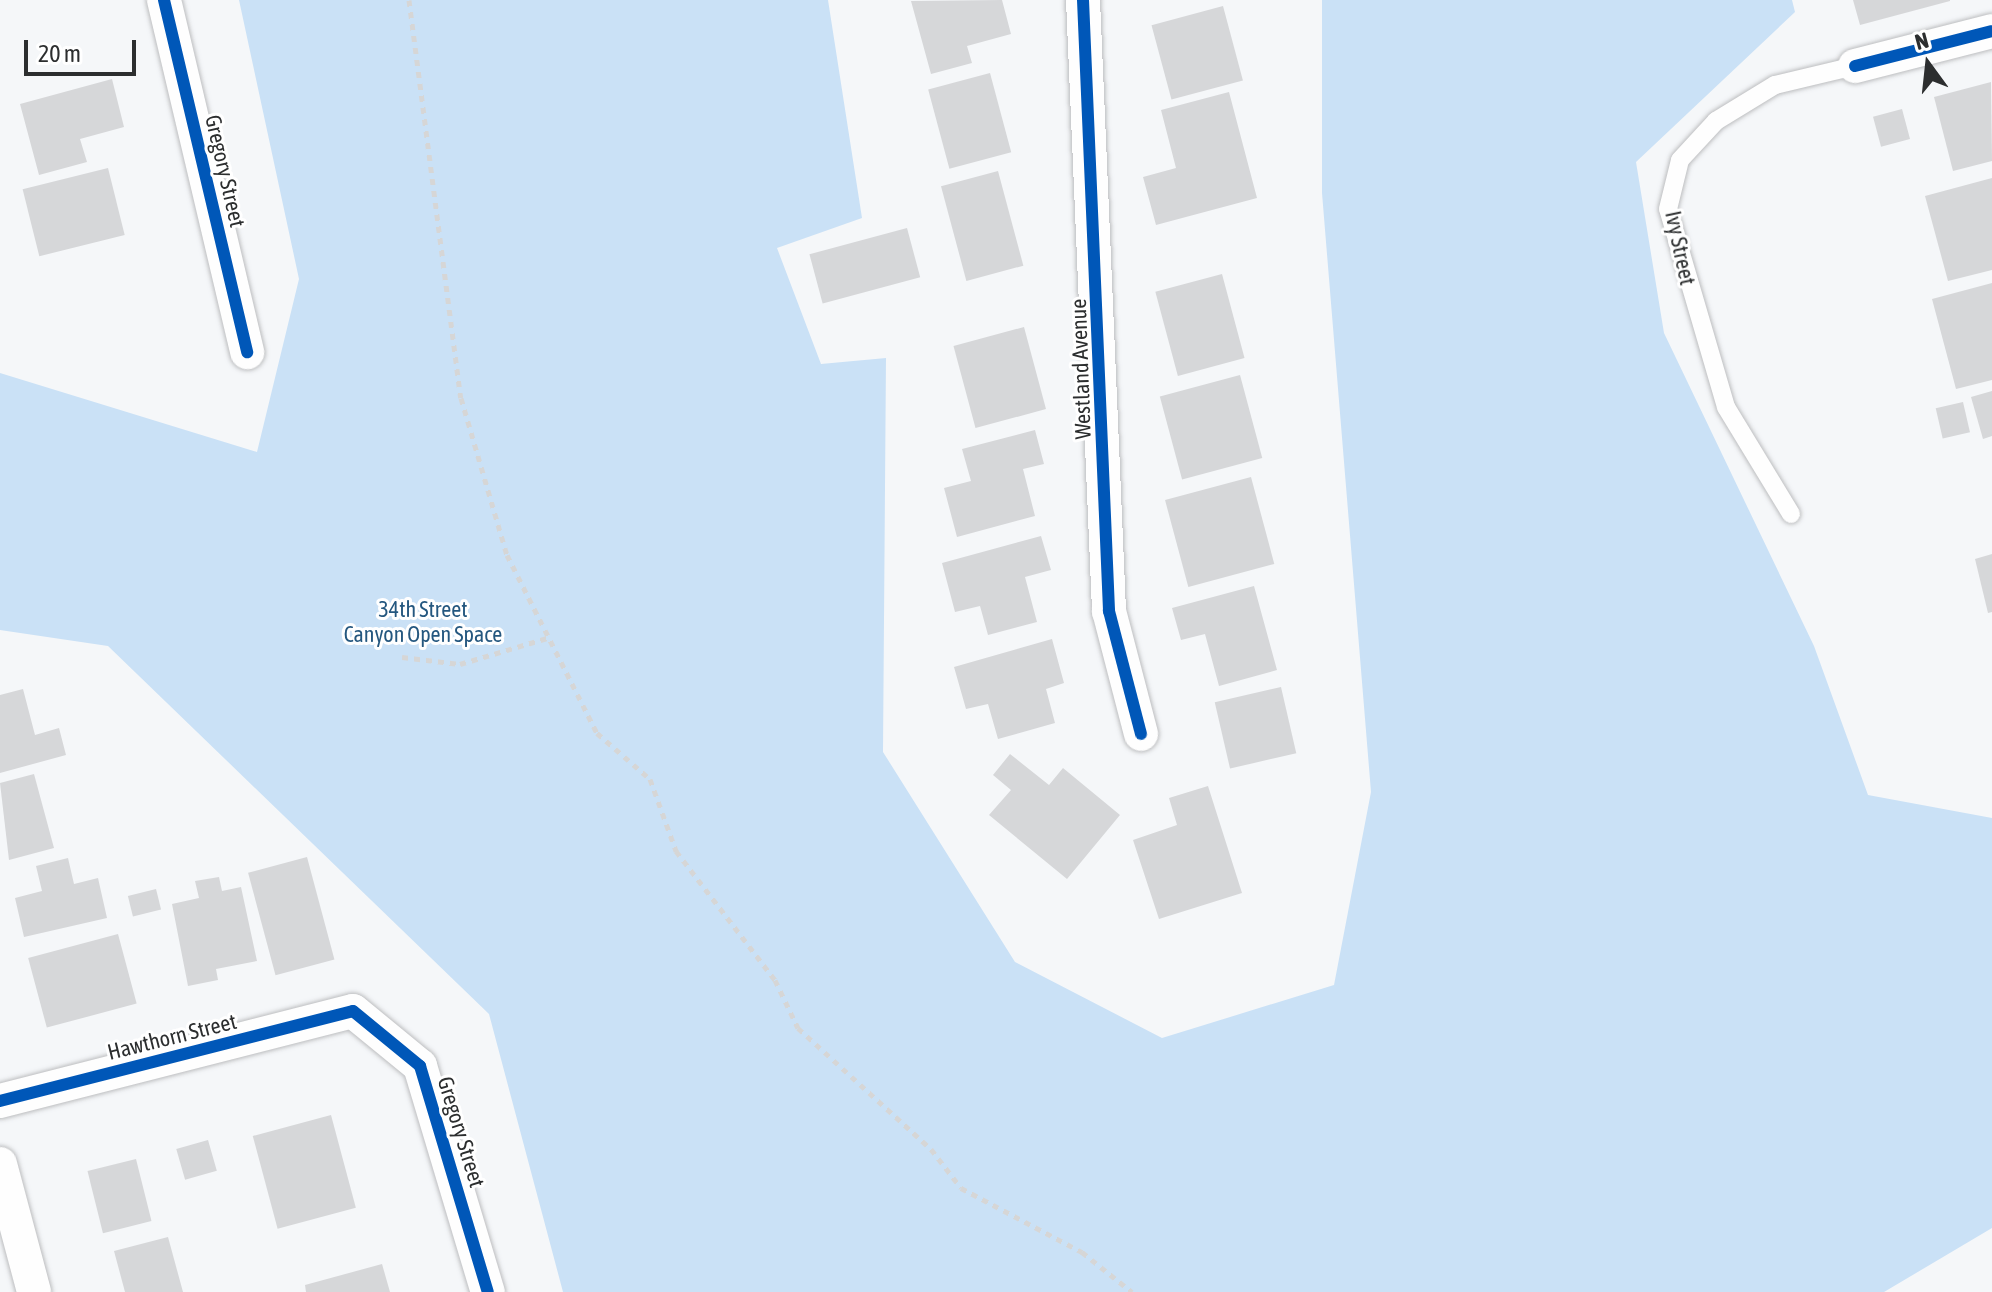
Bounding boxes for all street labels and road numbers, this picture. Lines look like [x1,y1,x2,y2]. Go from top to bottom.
street label: Gregory Street [199,112,251,230]
street label: Ivy Street [1659,209,1701,287]
street label: Westland Avenue [1065,298,1097,440]
street label: Hawthorn Street [105,1008,239,1066]
street label: Gregory Street [432,1073,490,1191]

